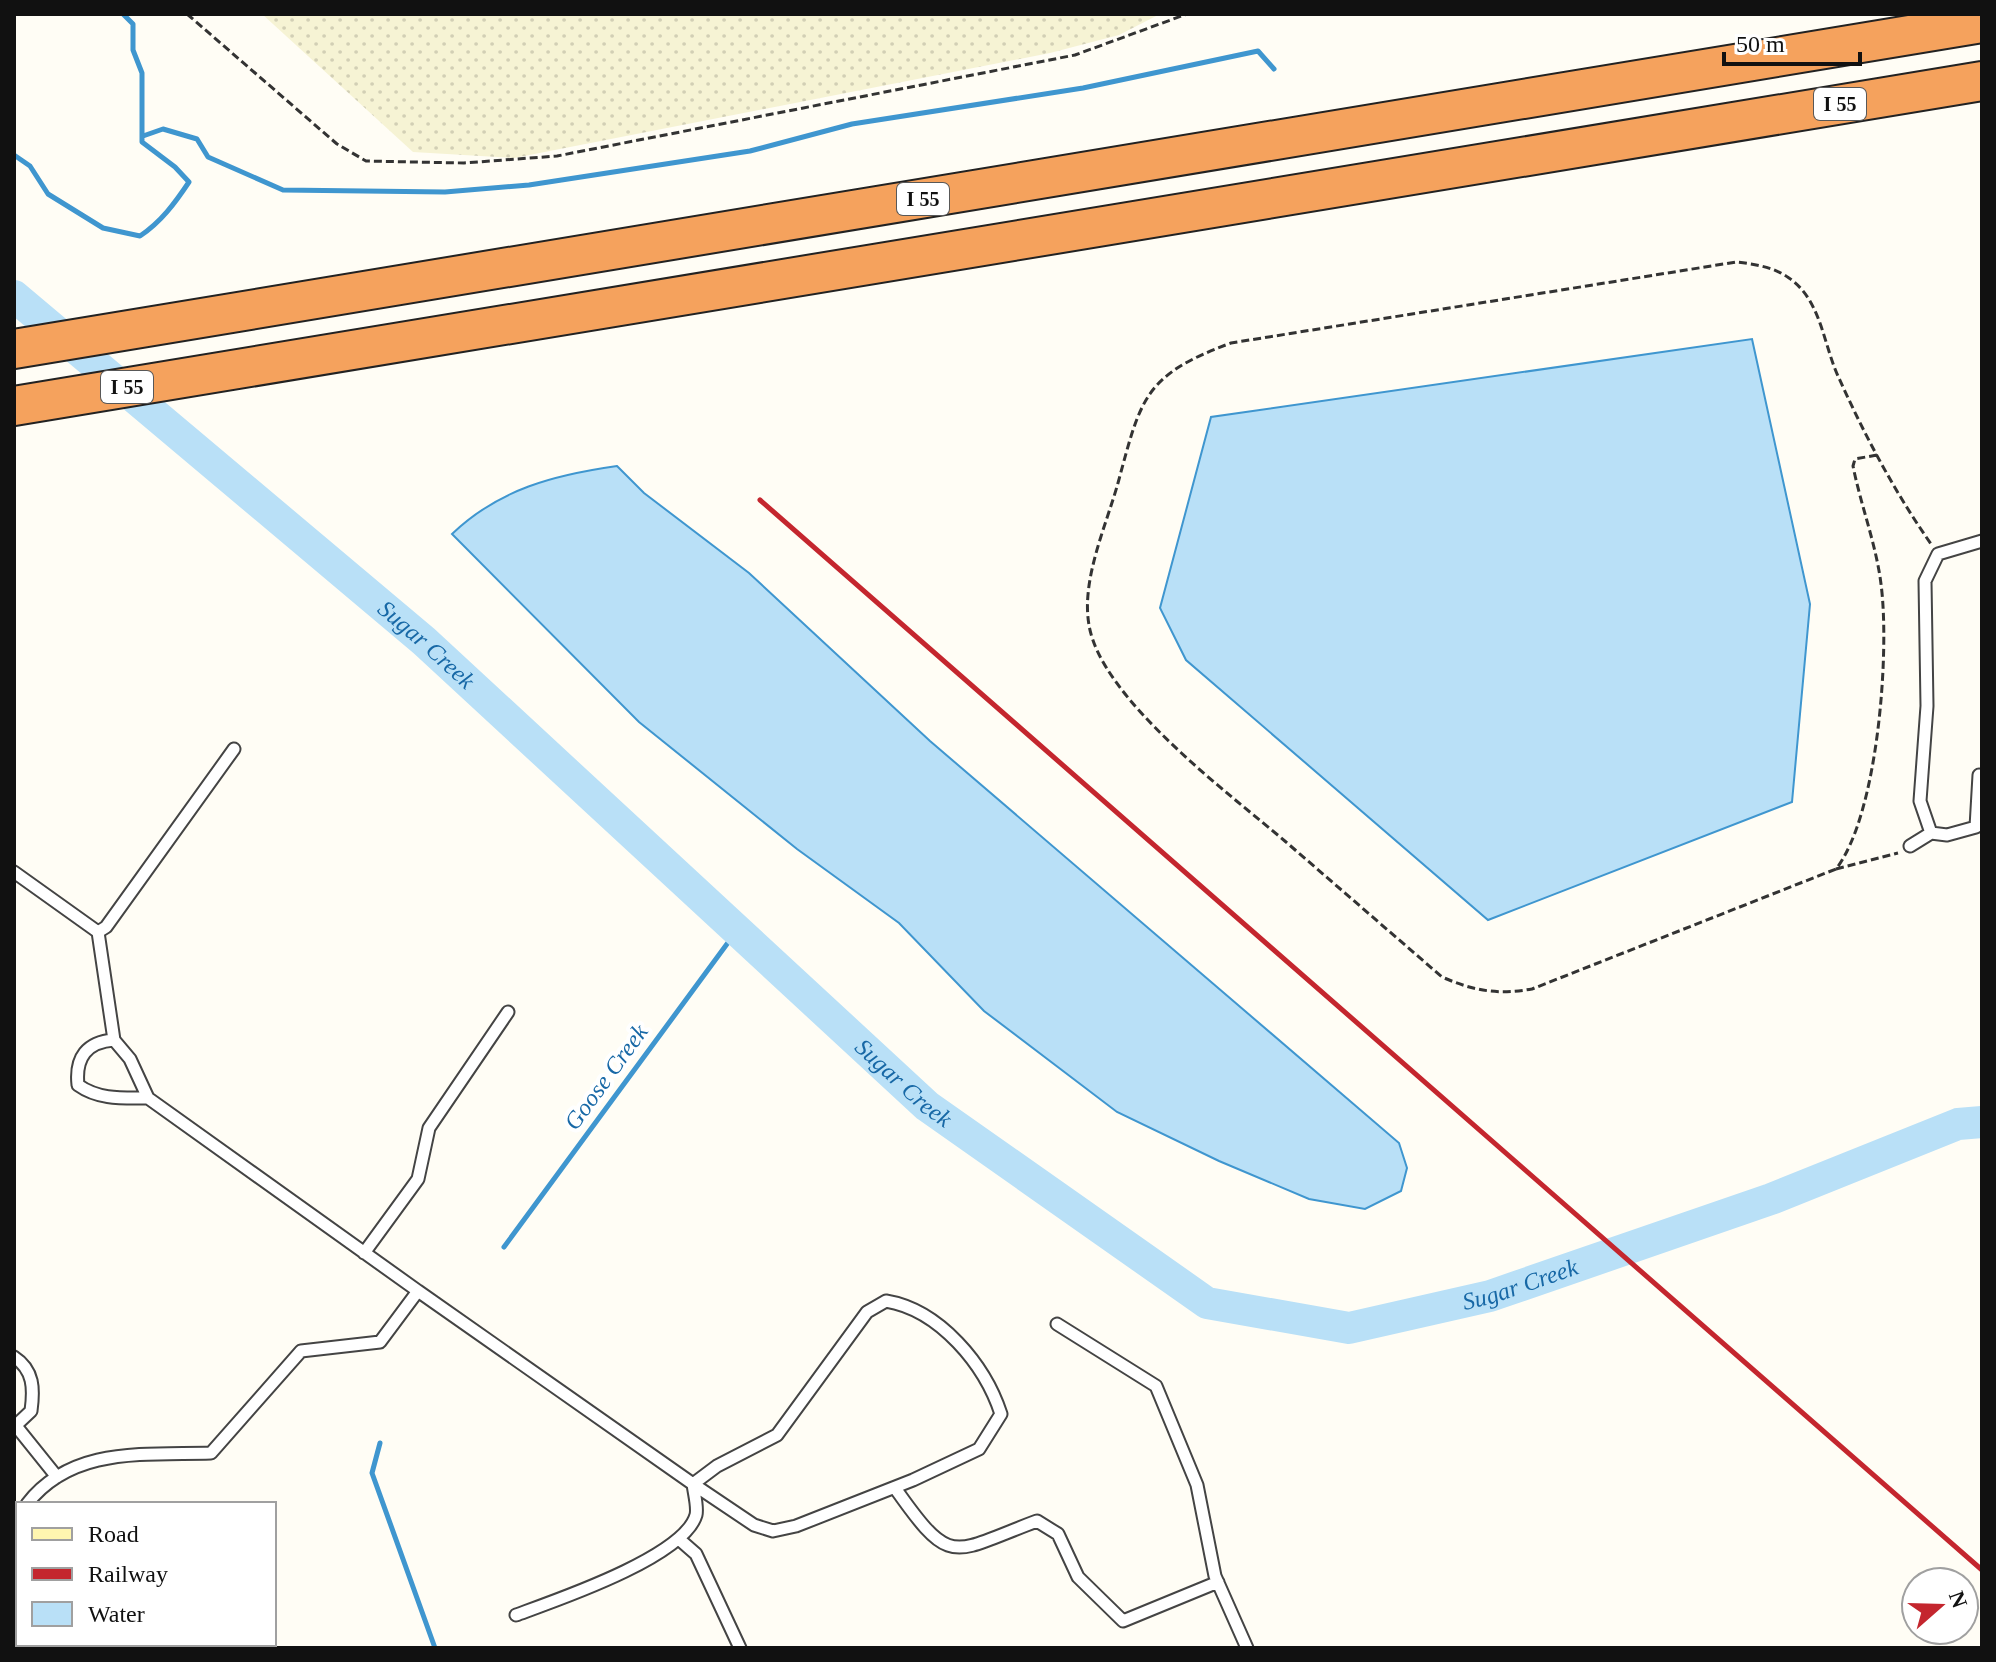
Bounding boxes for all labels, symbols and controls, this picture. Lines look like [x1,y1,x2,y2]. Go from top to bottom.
scale bar [1724,16,1860,66]
text: 50 m [1736,31,1785,57]
road number: I 55 [1814,88,1866,120]
road number: I 55 [897,183,949,215]
road number: I 55 [101,371,153,403]
water label: Sugar Creek [373,595,480,694]
water label: Goose Creek [559,1019,653,1135]
water label: Sugar Creek [850,1034,957,1132]
water label: Sugar Creek [1460,1254,1581,1315]
legend [16,1502,276,1646]
text: Road [88,1521,139,1547]
text: Railway [88,1561,168,1587]
north arrow [1900,1566,1980,1646]
text: N [1944,1588,1973,1611]
text: Water [88,1601,145,1627]

